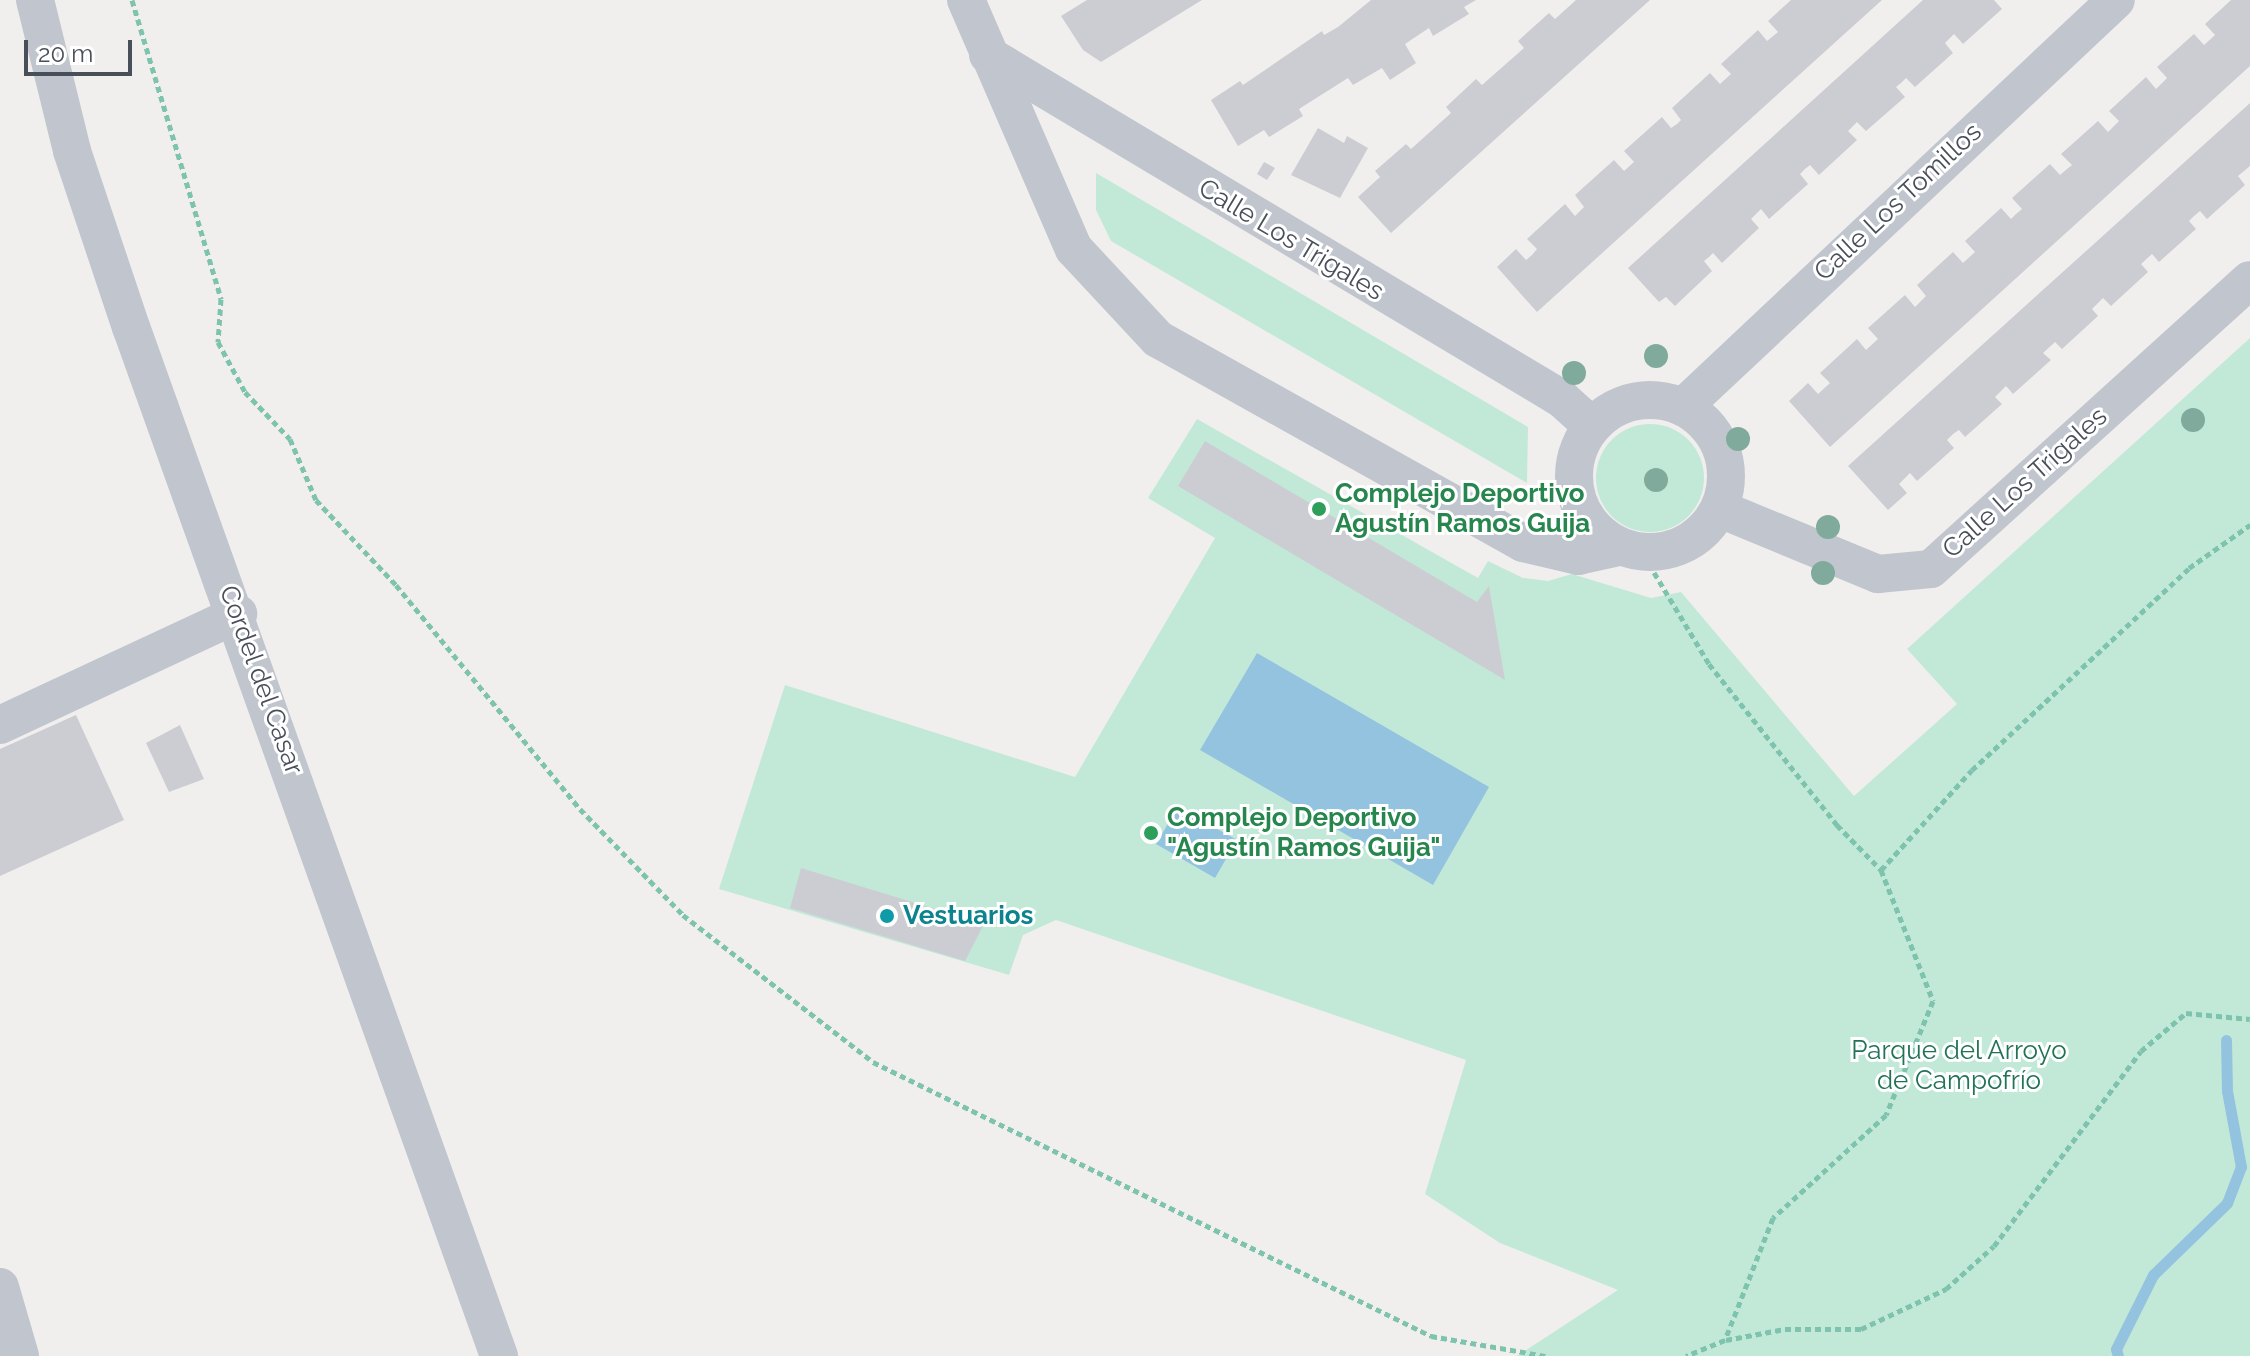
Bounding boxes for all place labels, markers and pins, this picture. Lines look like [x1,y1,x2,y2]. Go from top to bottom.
place label: Complejo Deportivo Agustín Ramos Guija [1335,478,1590,540]
marker: Complejo Deportivo Agustín Ramos Guija [1310,500,1328,518]
place label: Complejo Deportivo "Agustín Ramos Guija" [1167,802,1440,864]
marker: Complejo Deportivo "Agustín Ramos Guija" [1142,824,1160,842]
place label: Vestuarios [903,900,1033,932]
marker: Vestuarios [878,907,896,925]

